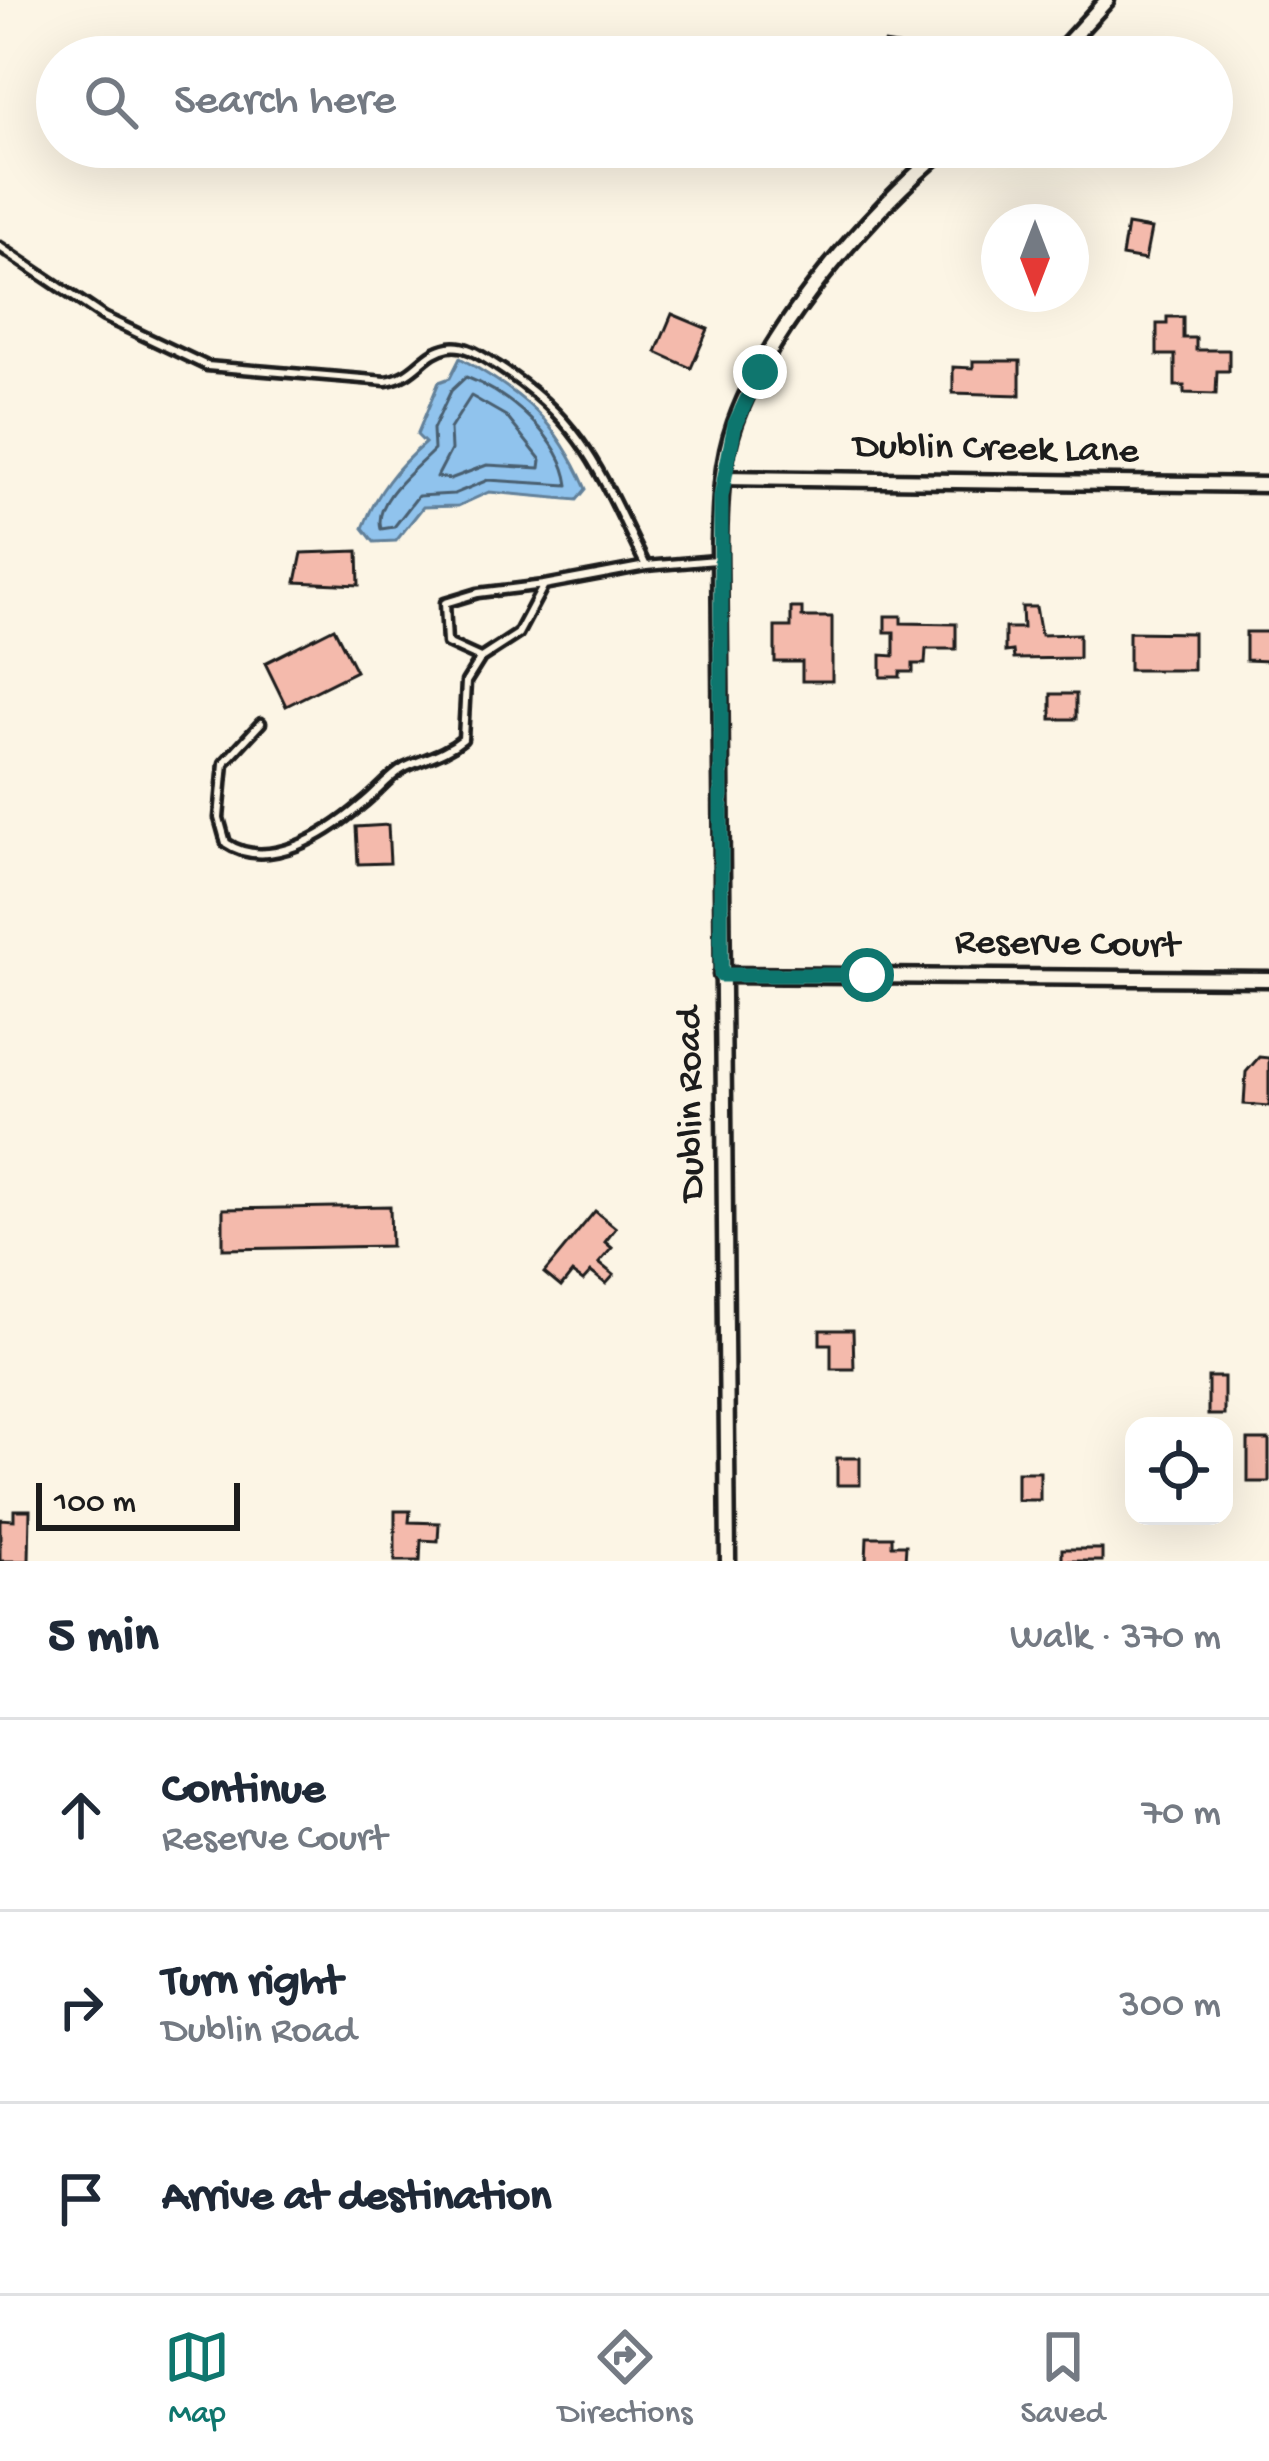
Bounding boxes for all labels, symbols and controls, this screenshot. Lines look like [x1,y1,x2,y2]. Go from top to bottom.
search box [36,36,1233,168]
icon: search [78,69,144,135]
text: Search here [174,76,396,129]
north arrow [981,204,1089,312]
route end [733,345,787,399]
street label: Dublin Creek Lane [850,425,1140,477]
street label: Reserve Court [954,921,1183,971]
route start [840,948,894,1002]
street label: Dublin Road [668,1003,718,1205]
map controls [1125,1417,1233,1525]
button: locate [1125,1417,1233,1525]
scale bar [36,1477,240,1530]
text: 100 m [54,1485,136,1523]
text: 5 min [48,1609,158,1669]
text: Walk · 370 m [1010,1616,1221,1662]
text: Continue [162,1765,325,1818]
icon: ahead [48,1782,114,1848]
text: 70 m [1142,1792,1221,1838]
text: Reserve Court [162,1818,387,1864]
text: Turn right [162,1957,342,2010]
icon: right [48,1974,114,2040]
text: 300 m [1120,1984,1221,2030]
text: Dublin Road [162,2010,356,2056]
icon: arrive [48,2166,114,2232]
text: Arrive at destination [162,2172,551,2225]
tab: Map [164,2324,230,2434]
tab: Directions [558,2324,692,2434]
tab: Saved [1020,2324,1105,2434]

